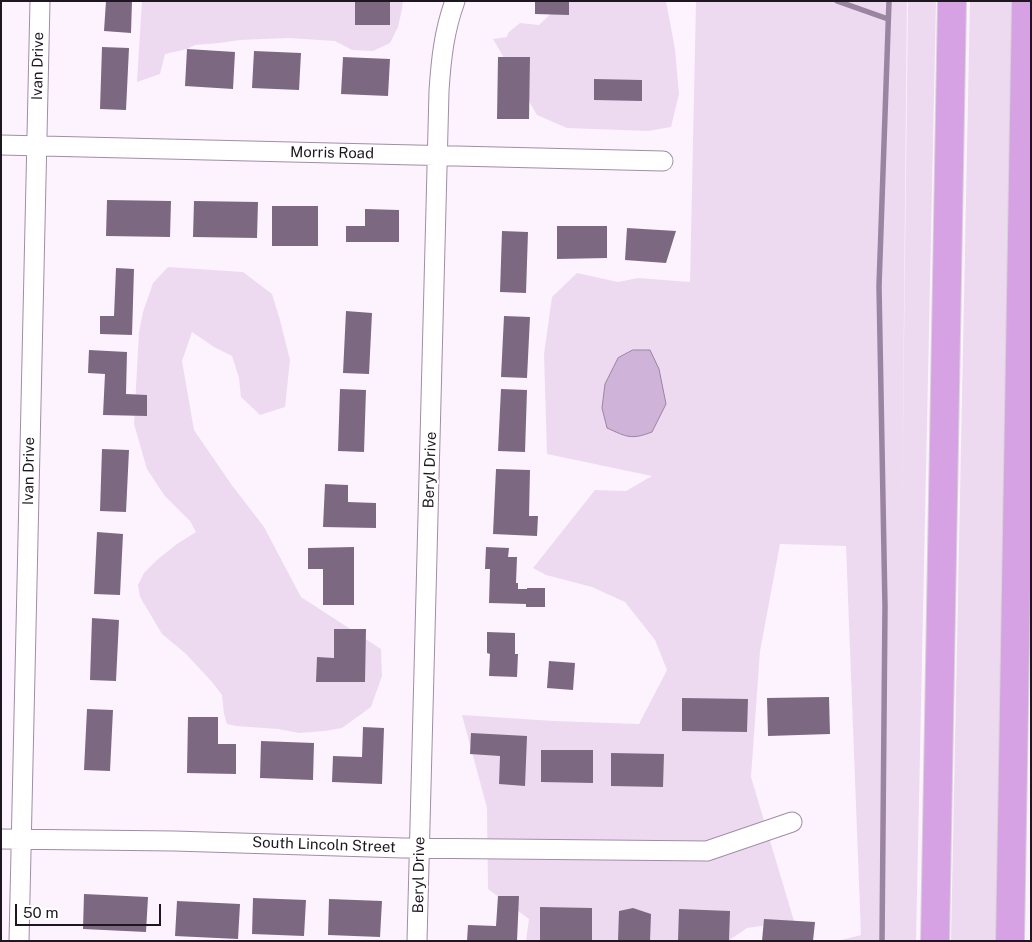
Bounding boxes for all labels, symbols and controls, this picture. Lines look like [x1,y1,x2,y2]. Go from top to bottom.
street label: Ivan Drive [28,32,48,100]
street label: Morris Road [290,143,374,163]
street label: Beryl Drive [420,431,440,509]
street label: Ivan Drive [19,437,39,505]
street label: South Lincoln Street [252,833,396,857]
street label: Beryl Drive [409,836,429,914]
scale bar [18,894,164,926]
text: 50 m [23,904,58,921]

